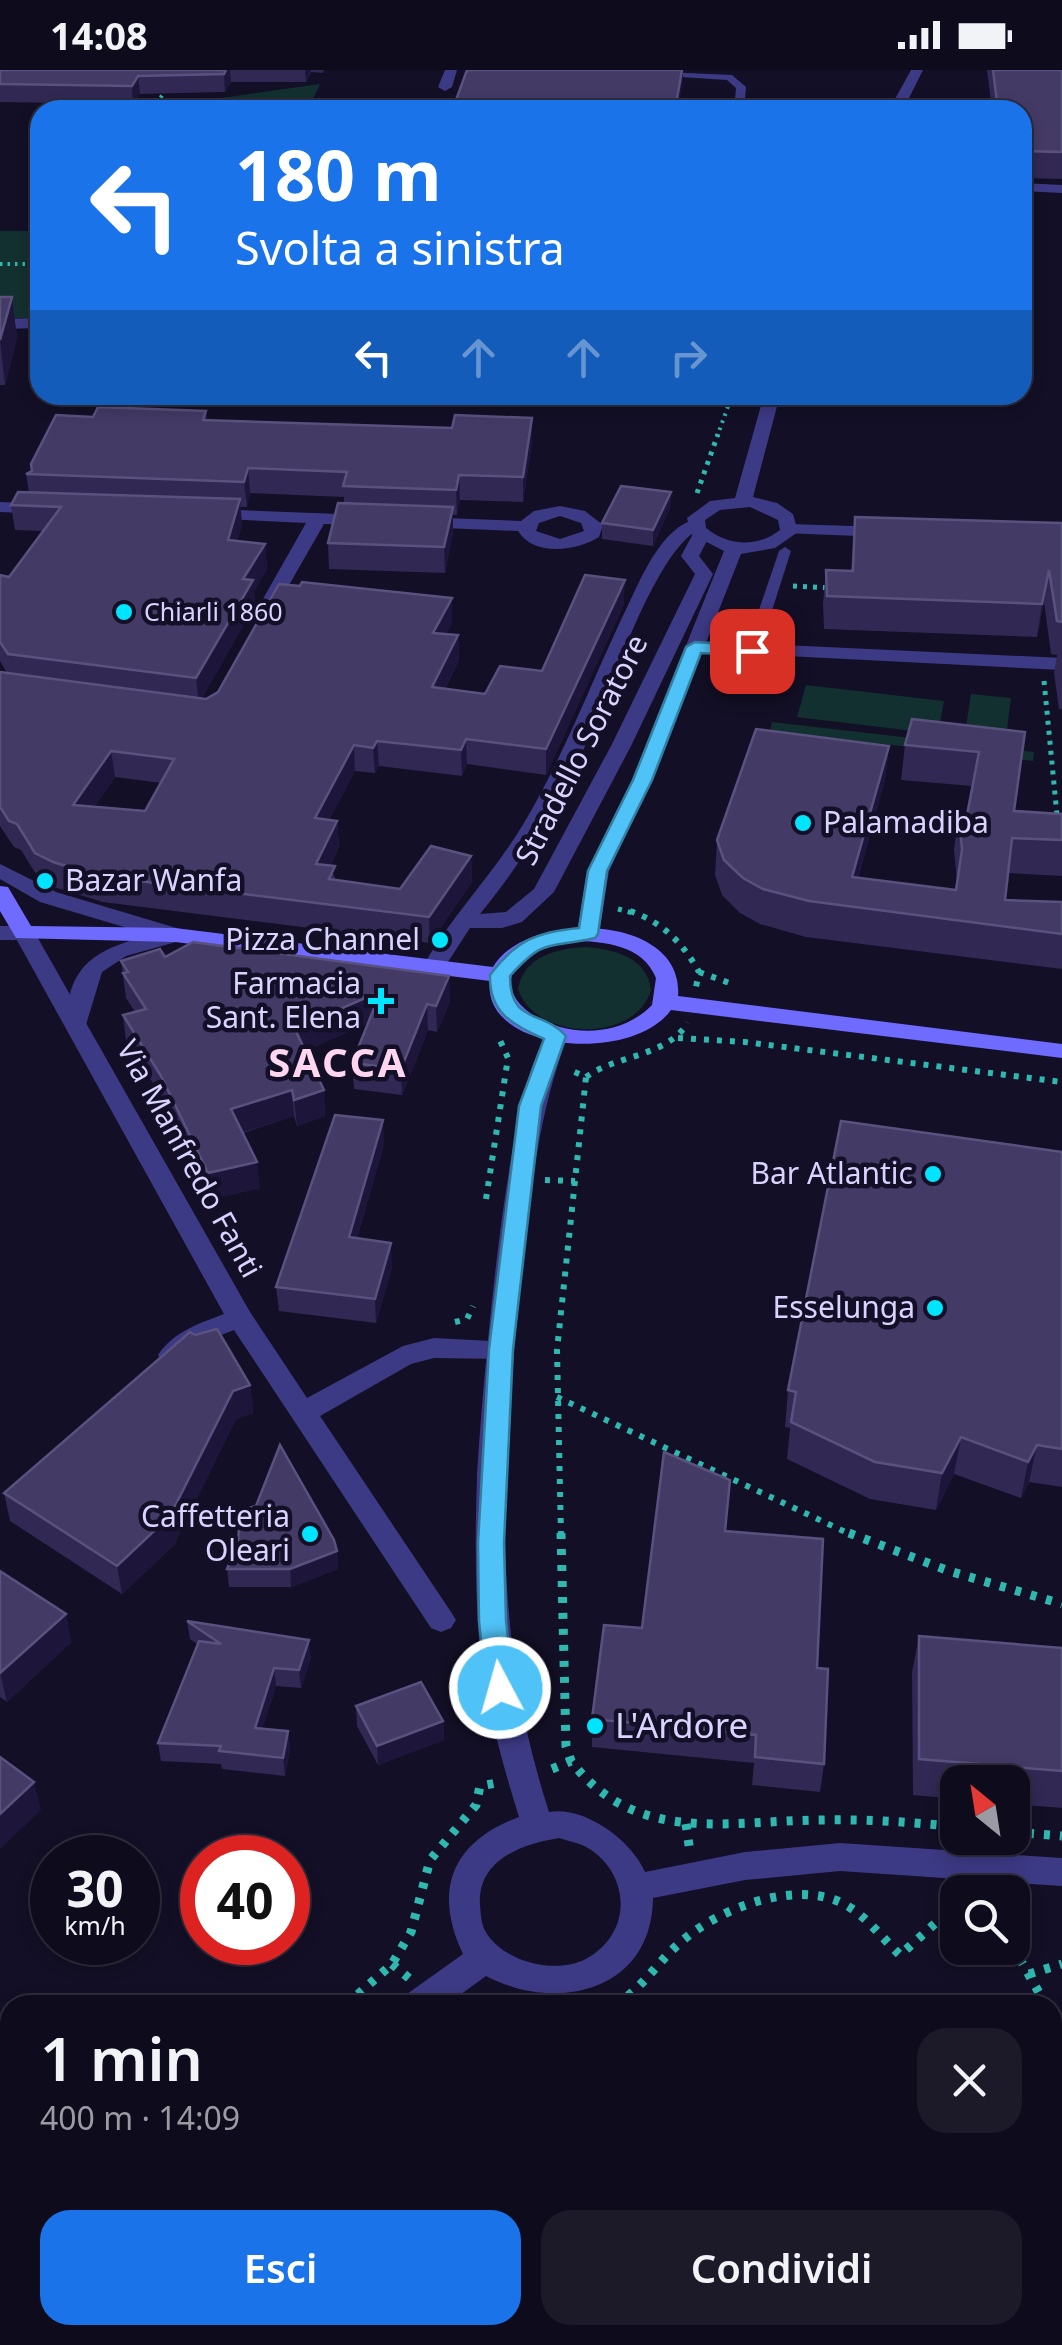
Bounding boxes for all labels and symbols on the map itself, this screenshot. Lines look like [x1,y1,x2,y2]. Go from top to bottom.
place label: Chiarli 1860 [144,594,283,628]
marker: Chiarli 1860 [113,601,135,623]
pin [710,609,795,694]
street label: Stradello Soratore [505,627,657,872]
place label: Palamadiba [823,801,989,842]
marker: Palamadiba [792,812,814,834]
place label: Bazar Wanfa [65,859,242,900]
marker: Bazar Wanfa [34,870,56,892]
place label: Pizza Channel [225,918,420,959]
marker: Pizza Channel [429,929,451,951]
place label: Farmacia Sant. Elena [206,962,361,1037]
marker: Farmacia Sant. Elena [370,990,392,1012]
street label: Via Manfredo Fanti [108,1032,273,1284]
district label: SACCA [268,1034,408,1089]
place label: Bar Atlantic [750,1152,913,1193]
marker: Bar Atlantic [922,1163,944,1185]
place label: Esselunga [773,1286,915,1327]
marker: Esselunga [924,1297,946,1319]
place label: Caffetteria Oleari [141,1495,290,1570]
marker: Caffetteria Oleari [299,1523,321,1545]
position arrow [448,1636,552,1740]
place label: L'Ardore [615,1701,748,1748]
marker: L'Ardore [584,1715,606,1737]
north arrow [940,1765,1030,1855]
speed limit sign: 40 [180,1835,310,1965]

